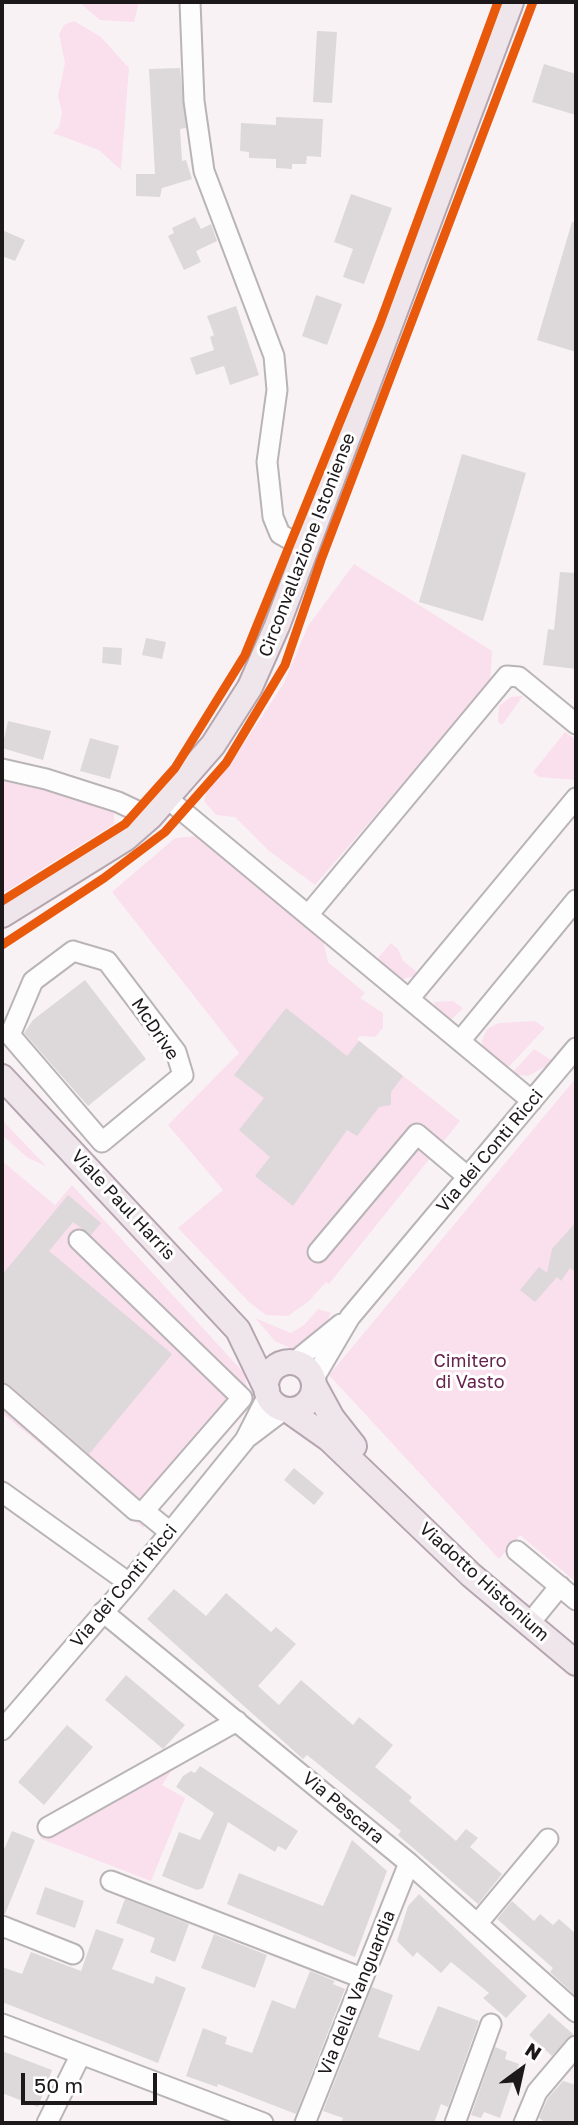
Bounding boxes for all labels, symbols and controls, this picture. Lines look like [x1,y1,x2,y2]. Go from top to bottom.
street label: Circonvallazione Istoniense [254,430,360,660]
street label: McDrive [127,994,183,1064]
street label: Via dei Conti Ricci [432,1085,548,1217]
street label: Viale Paul Harris [66,1145,180,1265]
park label: Cimitero di Vasto [433,1350,507,1392]
street label: Viadotto Histonium [415,1518,553,1646]
street label: Via dei Conti Ricci [66,1520,182,1652]
street label: Via Pescara [298,1768,388,1848]
street label: Via della Vanguardia [314,1907,400,2079]
north arrow [487,2034,557,2104]
text: N [521,2037,546,2065]
scale bar [24,2058,161,2102]
text: 50 m [34,2072,83,2098]

